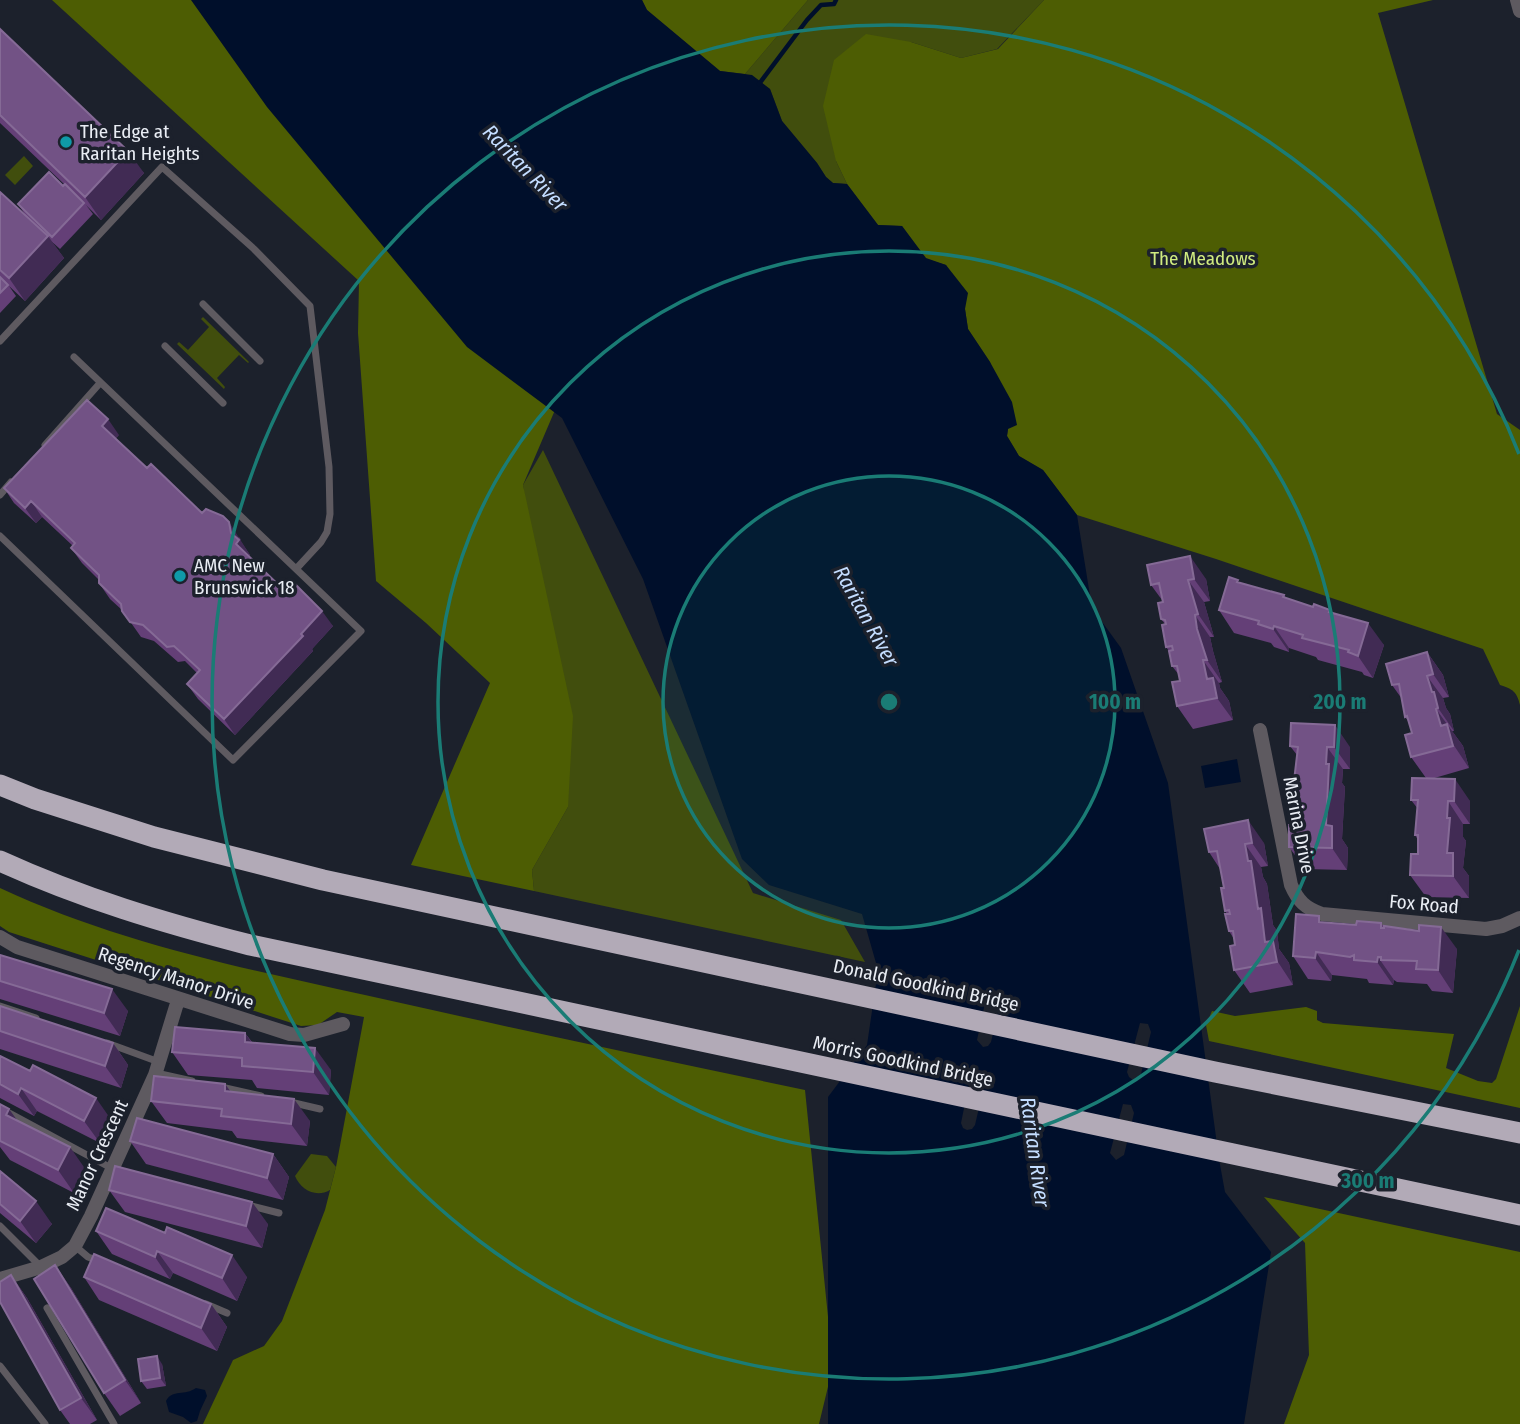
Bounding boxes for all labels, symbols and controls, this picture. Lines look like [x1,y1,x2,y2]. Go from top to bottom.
water label: Raritan River [477,119,573,217]
place label: The Edge at Raritan Heights [80,120,200,165]
marker: The Edge at Raritan Heights [58,134,74,150]
park label: The Meadows [1150,247,1256,270]
place label: AMC New Brunswick 18 [194,554,295,599]
water label: Raritan River [828,561,905,671]
marker: AMC New Brunswick 18 [172,568,188,584]
text: 100 m [1089,689,1141,715]
text: 200 m [1312,689,1367,715]
centre of rings [877,690,901,714]
street label: Marina Drive [1278,775,1320,875]
street label: Fox Road [1388,890,1460,918]
street label: Regency Manor Drive [95,942,257,1014]
street label: Donald Goodkind Bridge [831,954,1021,1016]
street label: Morris Goodkind Bridge [811,1031,995,1091]
street label: Manor Crescent [61,1095,133,1214]
water label: Raritan River [1014,1095,1056,1209]
text: 300 m [1340,1168,1395,1194]

